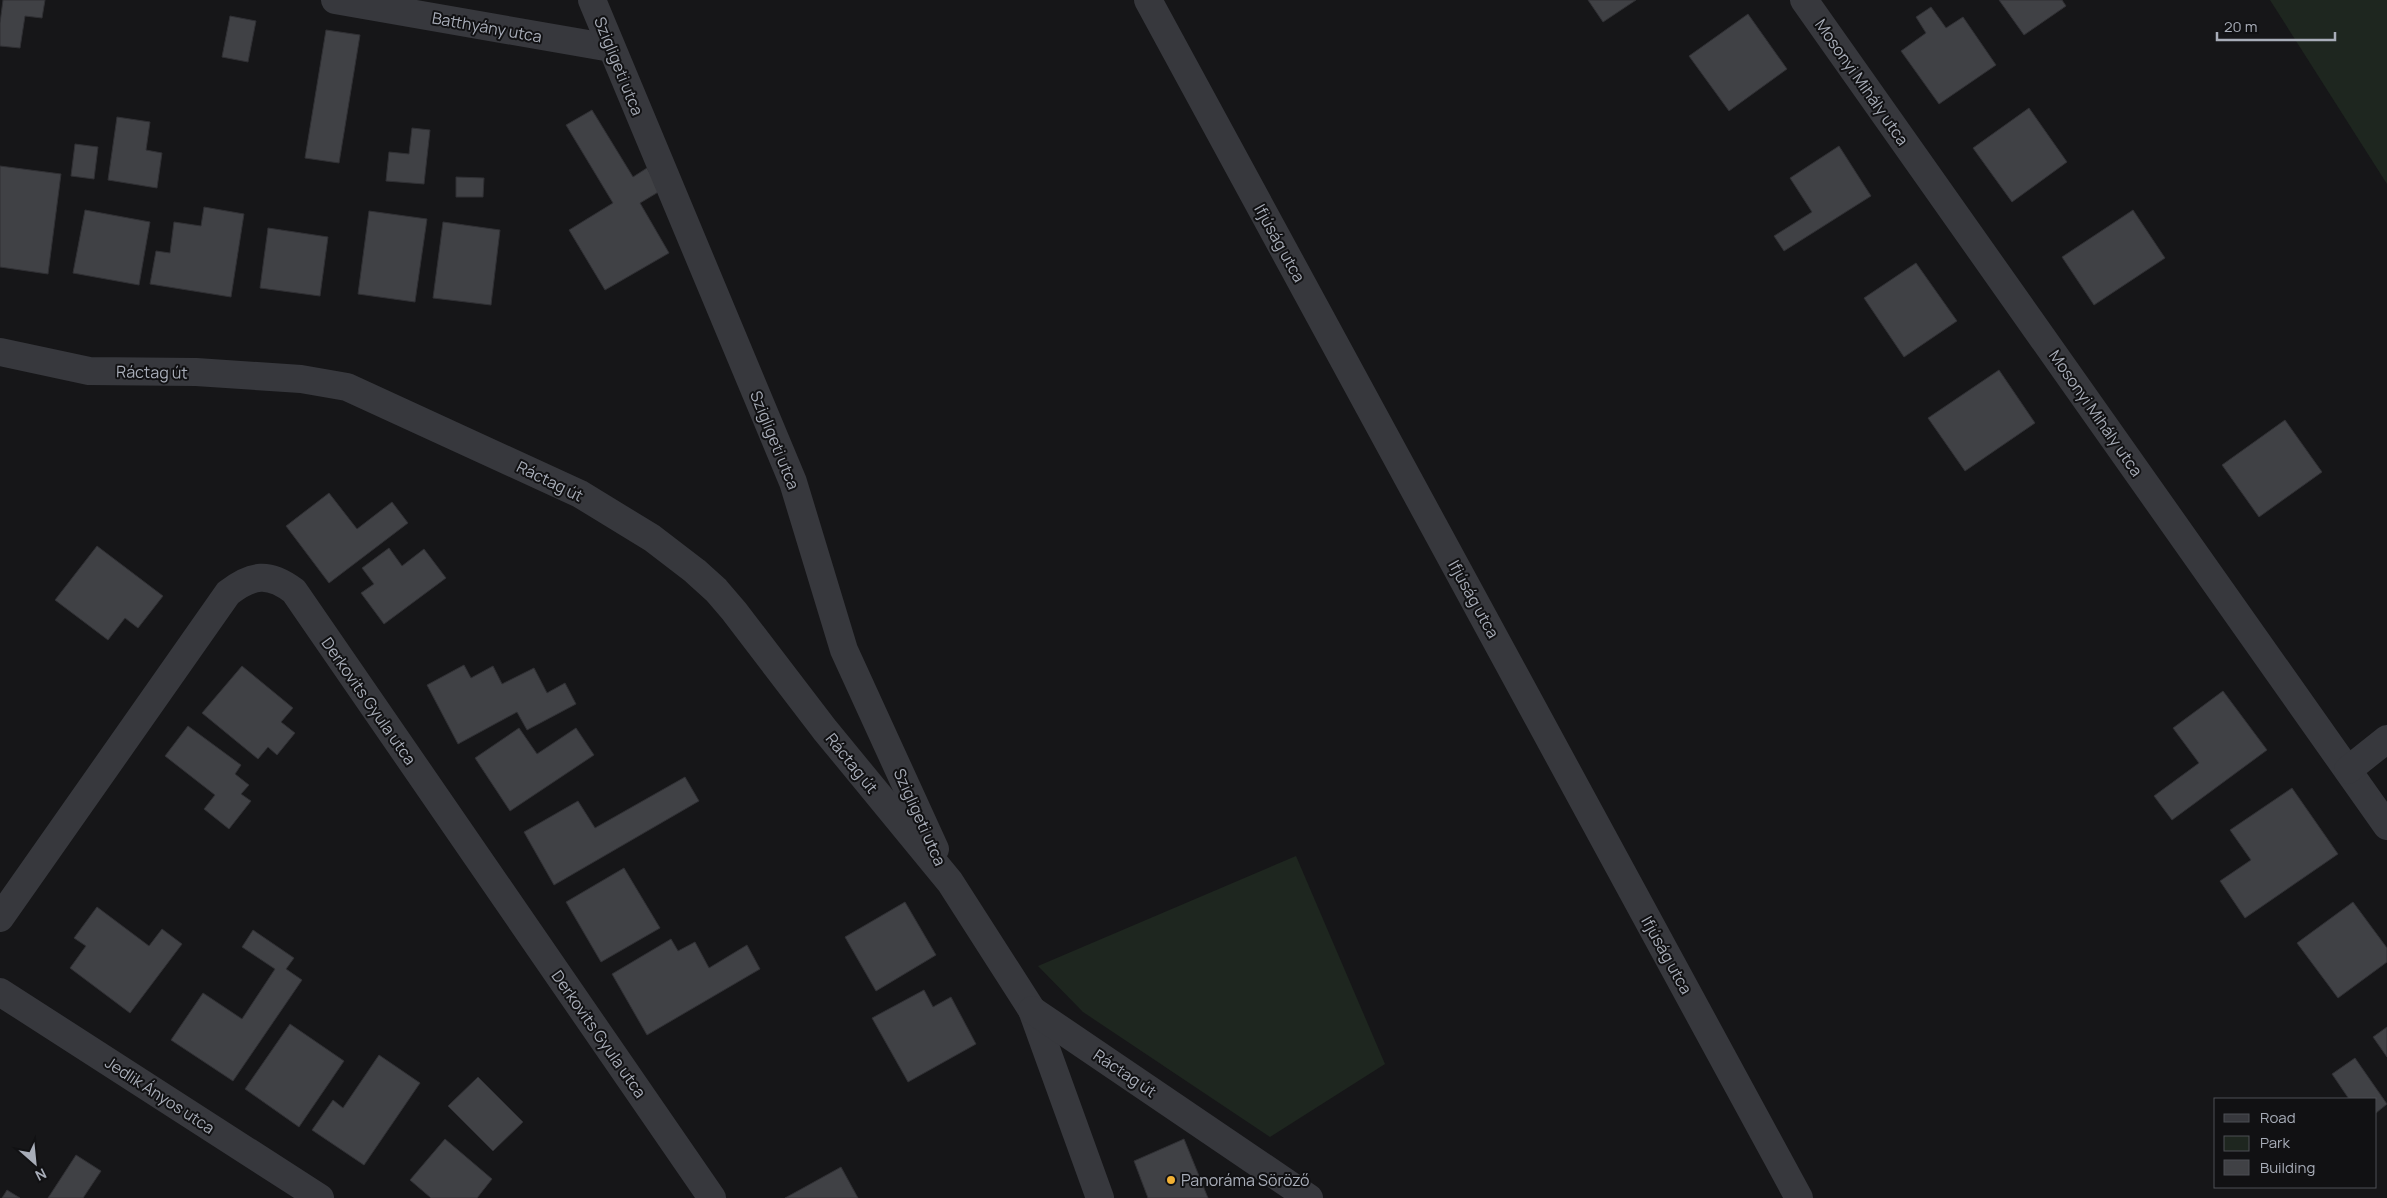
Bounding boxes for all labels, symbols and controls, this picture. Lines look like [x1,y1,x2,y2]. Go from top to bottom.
street label: Batthyány utca [430,7,544,47]
scale bar [2217,10,2334,42]
street label: Szigligeti utca [589,13,649,119]
street label: Mosonyi Mihály utca [1810,14,1914,150]
text: 20 m [2224,16,2257,37]
street label: Ifjúság utca [1249,200,1311,286]
street label: Mosonyi Mihály utca [2044,345,2148,481]
street label: Ráctag út [116,360,188,384]
street label: Szigligeti utca [745,387,805,493]
street label: Ráctag út [513,455,587,507]
street label: Ifjúság utca [1443,556,1505,642]
street label: Derkovits Gyula utca [317,633,421,769]
street label: Ráctag út [821,728,883,798]
street label: Szigligeti utca [889,765,951,869]
street label: Ifjúság utca [1636,912,1698,998]
street label: Derkovits Gyula utca [547,966,651,1102]
street label: Ráctag út [1089,1044,1161,1102]
street label: Jedlik Ányos utca [101,1051,219,1139]
legend [2214,1098,2377,1188]
text: Road [2260,1107,2296,1128]
text: Park [2260,1132,2290,1153]
north arrow [10,1138,60,1188]
text: Building [2260,1157,2315,1178]
text: N [32,1164,50,1186]
place label: Panoráma Söröző [1181,1169,1309,1191]
marker: Panoráma Söröző [1165,1174,1177,1186]

